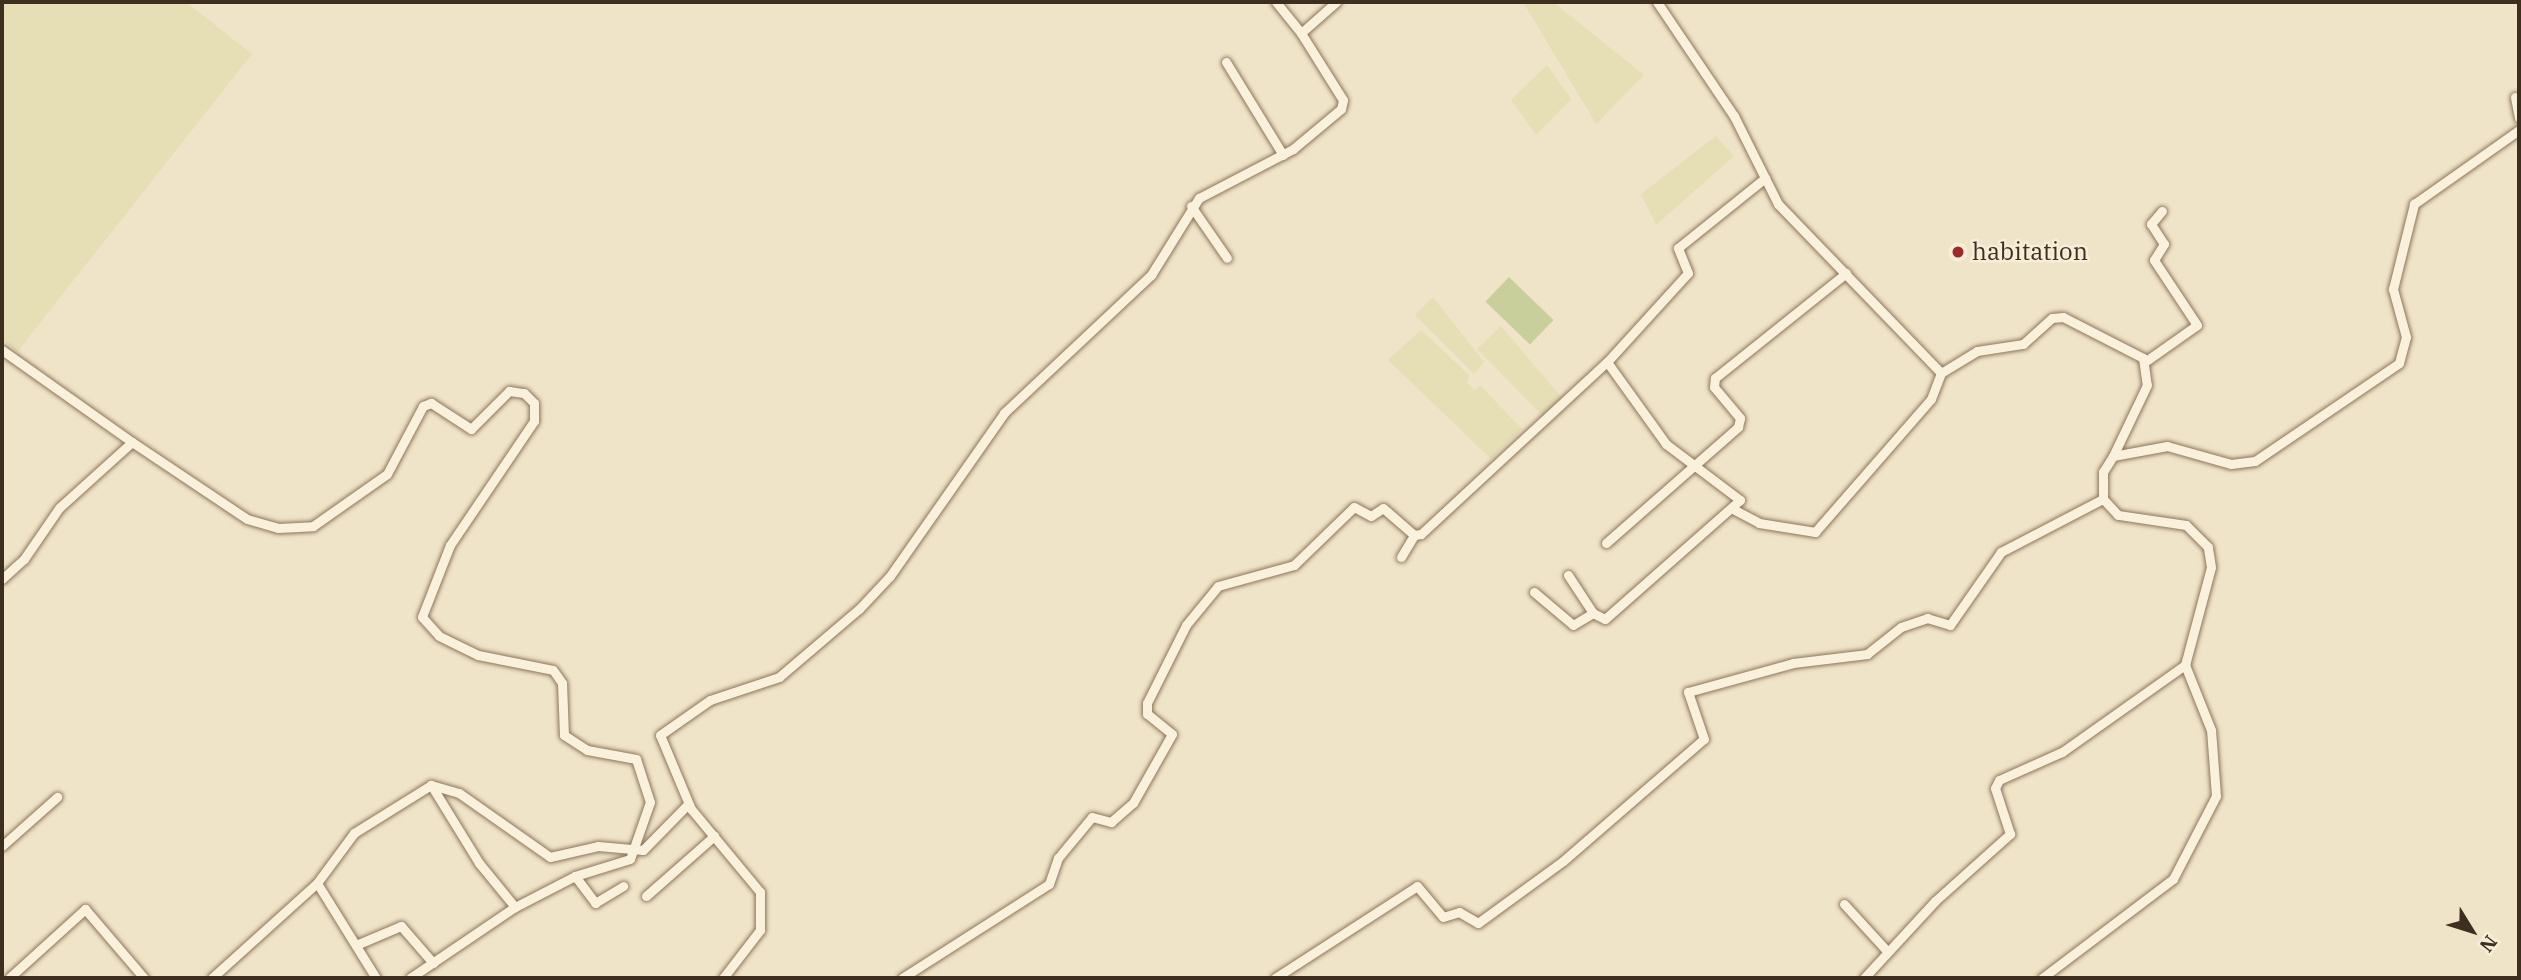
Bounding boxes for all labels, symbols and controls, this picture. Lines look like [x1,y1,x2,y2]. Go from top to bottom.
place label: habitation [1972,238,2088,266]
marker: habitation [1950,244,1966,260]
north arrow [2437,896,2507,966]
text: N [2474,931,2503,957]

